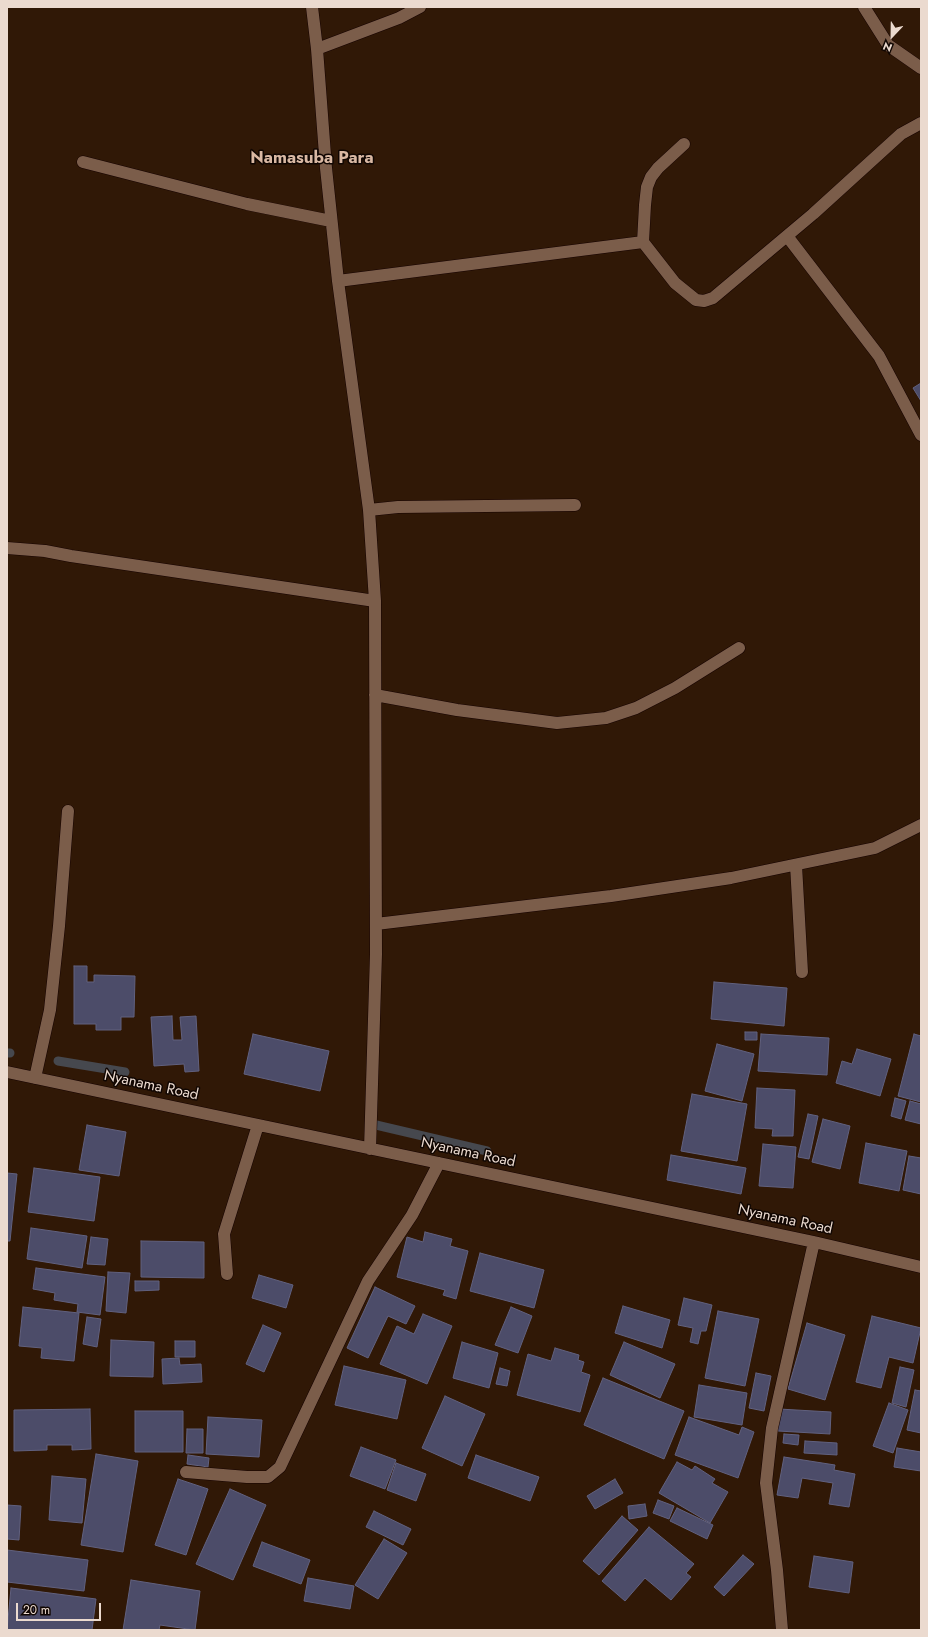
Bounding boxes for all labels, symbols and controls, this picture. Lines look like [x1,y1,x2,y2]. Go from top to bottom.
north arrow [872,16,912,56]
text: N [880,38,895,56]
district label: Namasuba Para [250,149,374,169]
street label: Nyanama Road [102,1067,200,1105]
street label: Nyanama Road [419,1134,517,1172]
street label: Nyanama Road [736,1201,834,1239]
scale bar [18,1595,103,1621]
text: 20 m [23,1601,50,1619]

